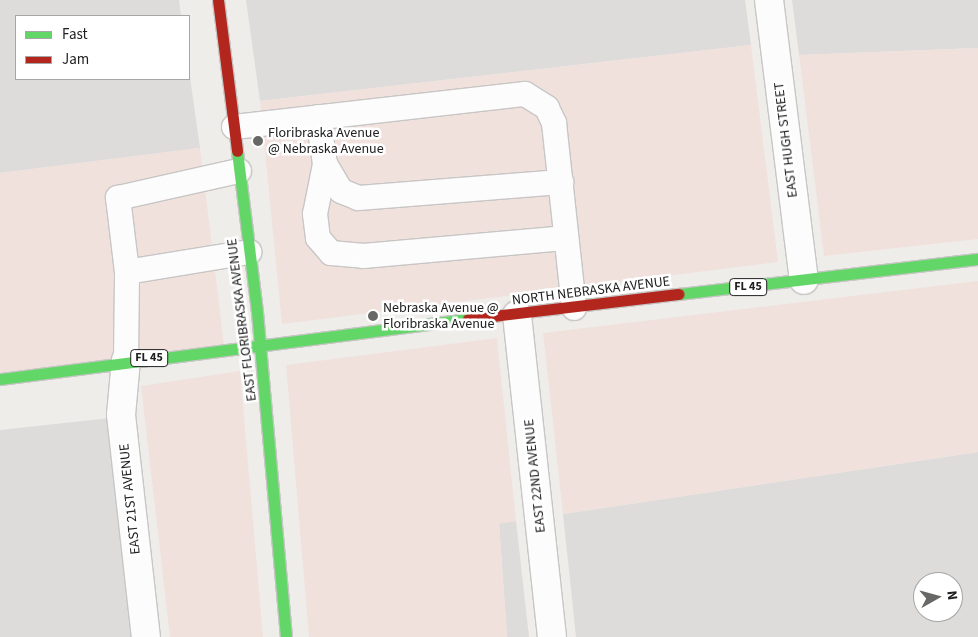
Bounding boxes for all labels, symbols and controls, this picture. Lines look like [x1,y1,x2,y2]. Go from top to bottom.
legend [15,15,190,80]
text: Fast [62,24,88,45]
text: Jam [62,49,89,70]
street label: EAST HUGH STREET [771,81,801,199]
place label: Floribraska Avenue @ Nebraska Avenue [268,125,384,158]
marker: Floribraska Avenue @ Nebraska Avenue [252,135,264,147]
street label: EAST FLORIBRASKA AVENUE [224,238,260,402]
street label: NORTH NEBRASKA AVENUE [511,273,671,309]
road number: FL 45 [728,278,768,296]
place label: Nebraska Avenue @ Floribraska Avenue [383,300,499,332]
marker: Nebraska Avenue @ Floribraska Avenue [367,310,379,322]
road number: FL 45 [129,348,169,368]
street label: EAST 22ND AVENUE [521,418,549,534]
street label: EAST 21ST AVENUE [116,443,144,555]
north arrow [913,572,963,622]
text: N [941,589,962,601]

